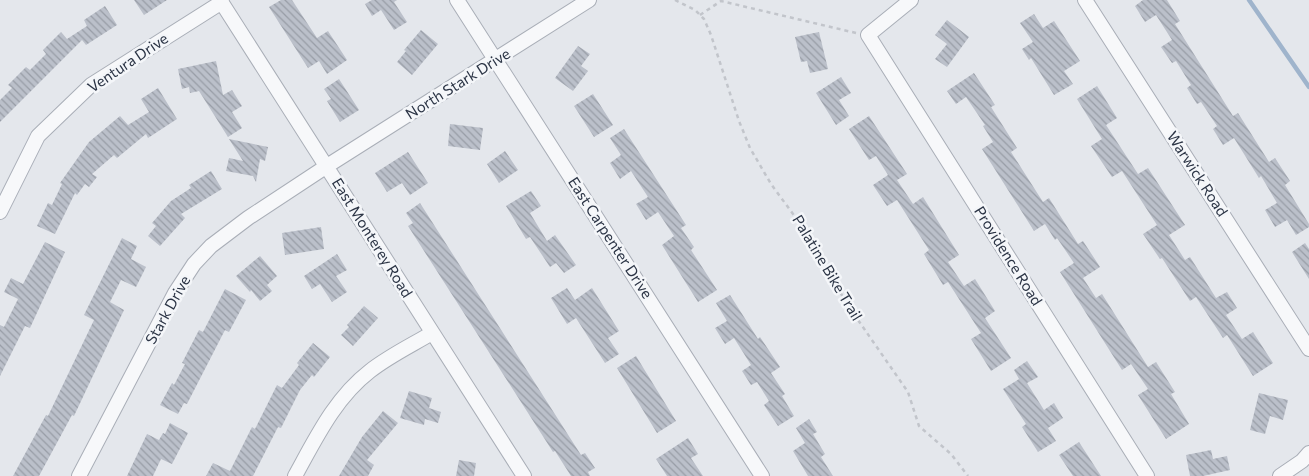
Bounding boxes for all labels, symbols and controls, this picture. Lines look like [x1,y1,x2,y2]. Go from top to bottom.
street label: Ventura Drive [84,29,171,96]
street label: North Stark Drive [402,44,513,123]
street label: Warwick Road [1164,128,1232,219]
street label: East Carpenter Drive [565,173,657,302]
street label: East Monterey Road [329,174,417,301]
street label: Providence Road [971,202,1047,308]
street label: Palatine Bike Trail [789,211,867,324]
street label: Stark Drive [141,272,193,347]

